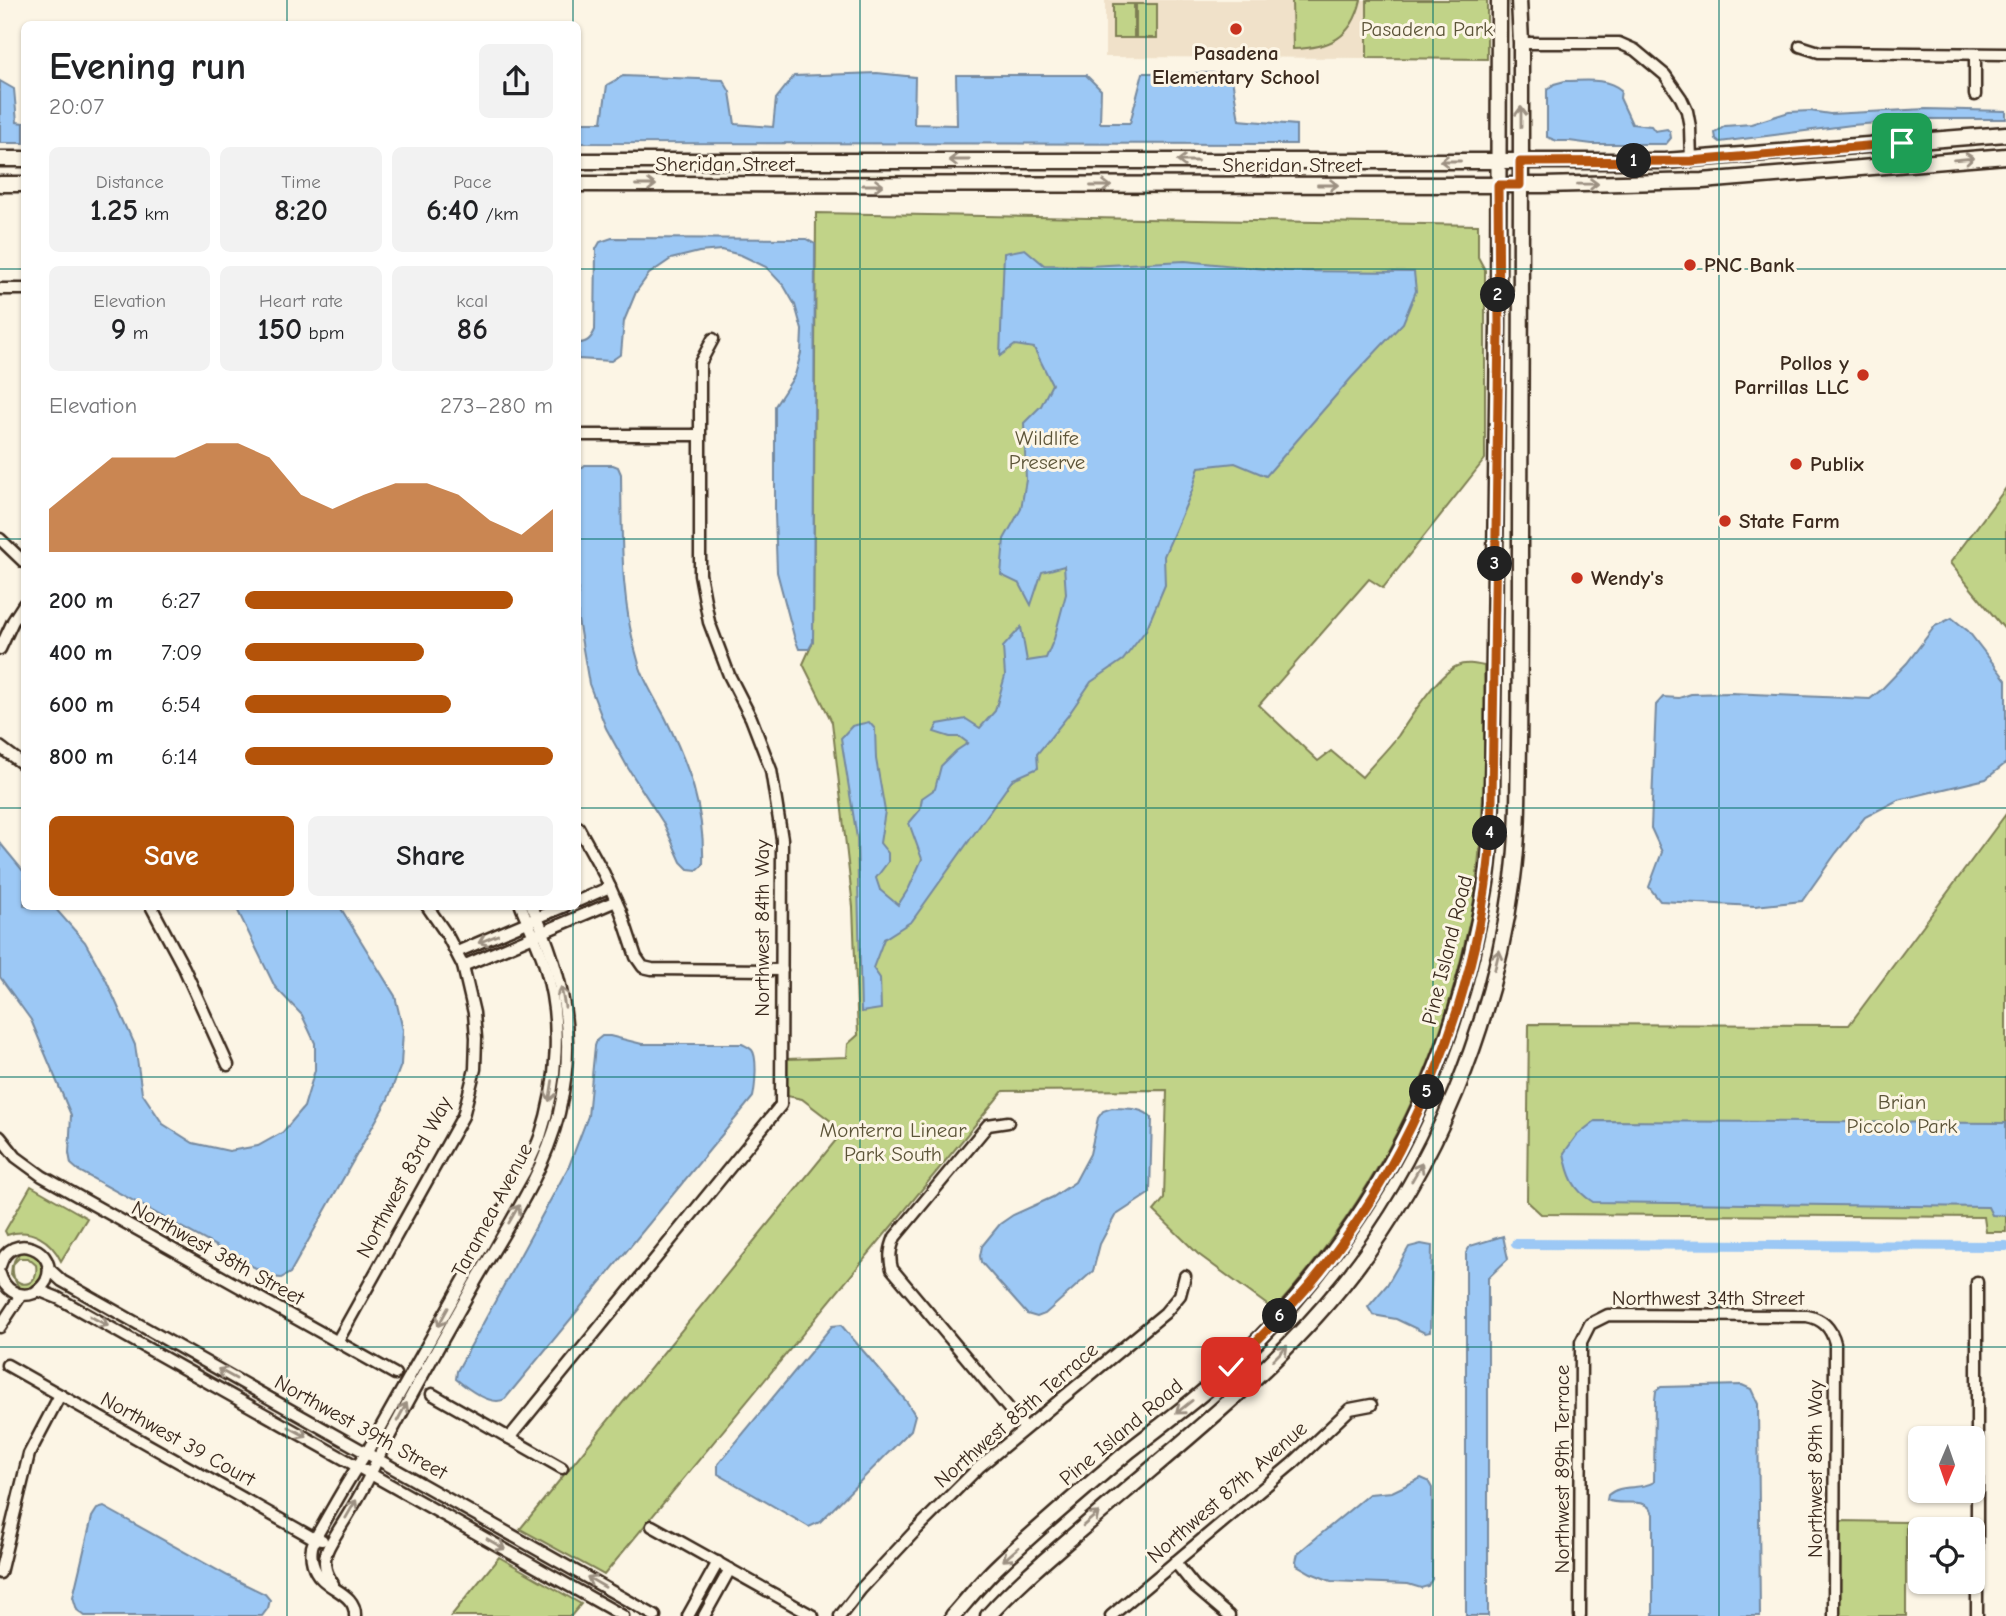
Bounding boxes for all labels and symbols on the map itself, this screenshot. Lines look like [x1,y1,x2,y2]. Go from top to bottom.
park label: Pasadena Park [1361,17,1493,41]
marker: Pasadena Elementary School [1228,21,1244,37]
place label: Pasadena Elementary School [1152,41,1320,89]
one-way arrow [1514,106,1528,129]
pin [1872,113,1932,173]
pin: 1 [1616,144,1652,178]
street label: Sheridan Street [655,152,796,176]
one-way arrow [1952,152,1975,165]
one-way arrow [948,153,971,167]
street label: Sheridan Street [1222,153,1363,177]
one-way arrow [1175,154,1198,168]
one-way arrow [1439,154,1462,168]
one-way arrow [1576,177,1599,190]
one-way arrow [634,178,657,192]
one-way arrow [861,178,884,192]
one-way arrow [1316,178,1339,192]
one-way arrow [1089,179,1112,193]
place label: PNC Bank [1704,253,1795,277]
marker: PNC Bank [1682,257,1698,273]
pin: 2 [1480,278,1516,312]
place label: Pollos y Parrillas LLC [1734,351,1849,399]
marker: Pollos y Parrillas LLC [1855,367,1871,383]
park label: Wildlife Preserve [1009,426,1085,474]
place label: Publix [1810,452,1865,476]
marker: Publix [1788,456,1804,472]
place label: State Farm [1739,509,1840,533]
marker: State Farm [1717,513,1733,529]
pin: 3 [1478,546,1512,582]
place label: Wendy's [1591,566,1663,590]
marker: Wendy's [1569,570,1585,586]
pin: 4 [1472,816,1508,850]
street label: Northwest 84th Way [750,839,774,1017]
street label: Pine Island Road [1417,873,1477,1027]
one-way arrow [478,934,500,947]
one-way arrow [1491,949,1504,972]
one-way arrow [556,987,569,1009]
pin: 5 [1410,1074,1444,1110]
one-way arrow [544,1079,557,1102]
park label: Brian Piccolo Park [1847,1090,1957,1138]
street label: Northwest 83rd Way [351,1092,457,1262]
park label: Monterra Linear Park South [820,1118,967,1166]
street label: Taramea Avenue [447,1139,537,1281]
one-way arrow [1410,1163,1424,1183]
street label: Northwest 38th Street [128,1196,309,1311]
one-way arrow [508,1204,521,1225]
street label: Northwest 34th Street [1612,1286,1805,1310]
pin: 6 [1262,1298,1298,1334]
one-way arrow [436,1306,449,1327]
one-way arrow [88,1315,109,1328]
street label: Northwest 85th Terrace [929,1337,1103,1493]
pin [1201,1337,1261,1397]
one-way arrow [1272,1345,1289,1362]
street label: Northwest 89th Terrace [1550,1365,1574,1573]
one-way arrow [218,1367,238,1381]
street label: Northwest 39th Street [271,1370,452,1485]
street label: Pine Island Road [1055,1374,1187,1490]
street label: Northwest 89th Way [1803,1379,1827,1558]
street label: Northwest 39 Court [97,1387,260,1492]
one-way arrow [1175,1399,1193,1414]
one-way arrow [395,1403,409,1423]
street label: Northwest 87th Avenue [1142,1416,1312,1568]
one-way arrow [287,1425,307,1439]
north arrow [1908,1426,1984,1503]
one-way arrow [344,1499,358,1519]
one-way arrow [1082,1511,1100,1527]
one-way arrow [485,1537,505,1551]
one-way arrow [1002,1546,1020,1562]
one-way arrow [587,1575,607,1589]

